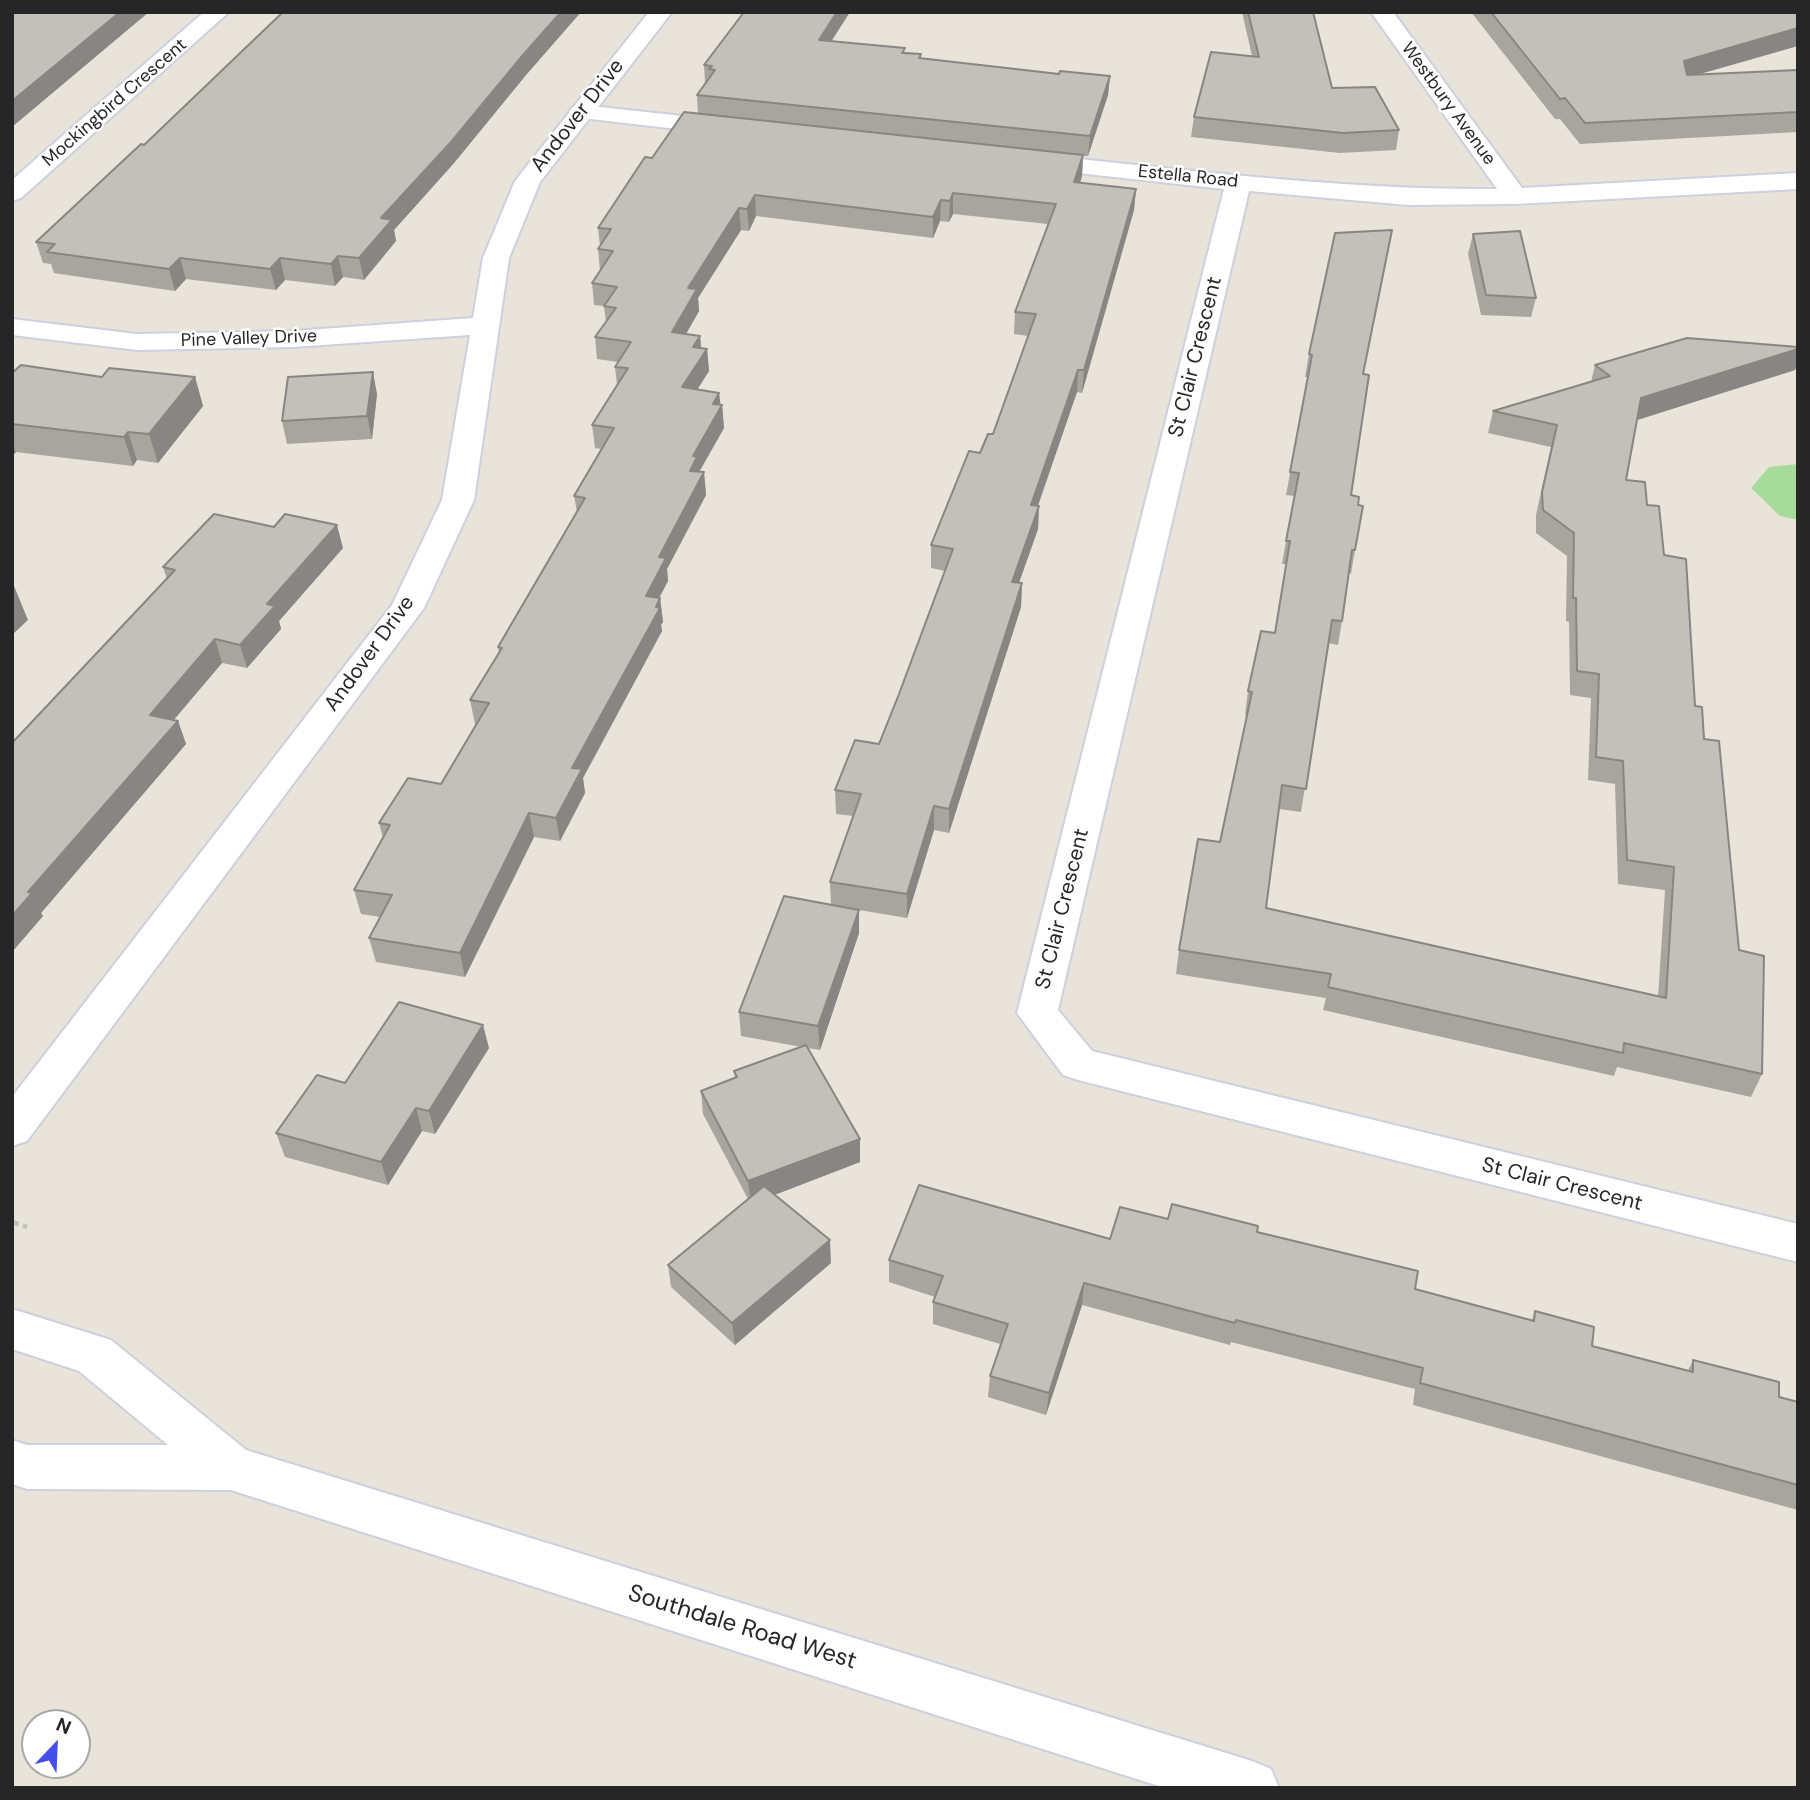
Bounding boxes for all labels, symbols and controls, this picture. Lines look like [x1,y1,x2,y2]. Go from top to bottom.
street label: Mockingbird Crescent [38,34,192,172]
street label: Westbury Avenue [1396,38,1500,170]
street label: Andover Drive [526,54,630,178]
street label: Estella Road [1137,161,1239,193]
street label: St Clair Crescent [1164,274,1228,440]
street label: Pine Valley Drive [181,326,317,352]
street label: Andover Drive [320,591,420,717]
street label: St Clair Crescent [1031,826,1095,992]
street label: St Clair Crescent [1479,1153,1645,1217]
street label: Southdale Road West [624,1580,860,1676]
north arrow [21,1709,91,1779]
text: N [52,1712,75,1740]

